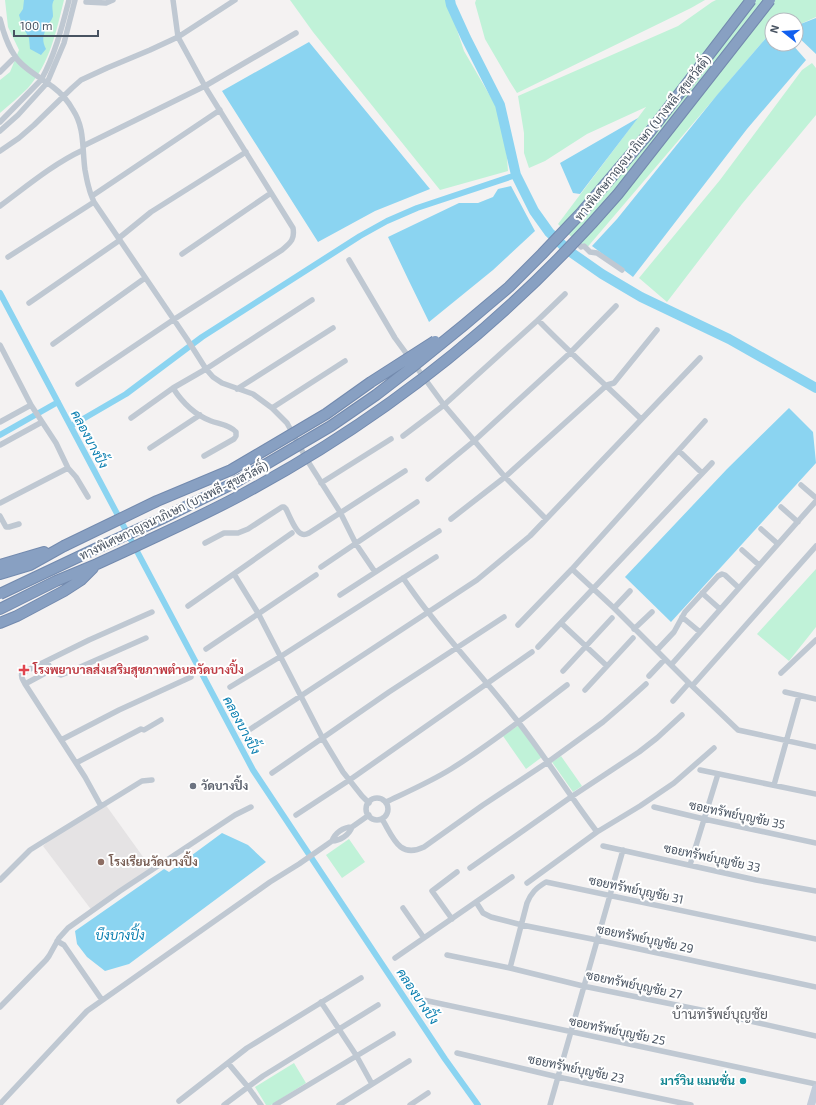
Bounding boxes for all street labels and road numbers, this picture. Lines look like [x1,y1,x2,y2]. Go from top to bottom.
street label: ทางพิเศษกาญจนาภิเษก (บางพลี-สุขสวัสดิ์) [569,50,716,225]
street label: ทางพิเศษกาญจนาภิเษก (บางพลี-สุขสวัสดิ์) [75,455,272,565]
street label: ซอยทรัพย์บุญชัย 35 [687,797,787,834]
street label: ซอยทรัพย์บุญชัย 33 [662,840,762,877]
street label: ซอยทรัพย์บุญชัย 31 [587,872,685,909]
street label: ซอยทรัพย์บุญชัย 29 [595,921,695,958]
street label: ซอยทรัพย์บุญชัย 27 [584,967,684,1004]
street label: ซอยทรัพย์บุญชัย 25 [567,1013,667,1050]
street label: ซอยทรัพย์บุญชัย 23 [526,1051,626,1088]

